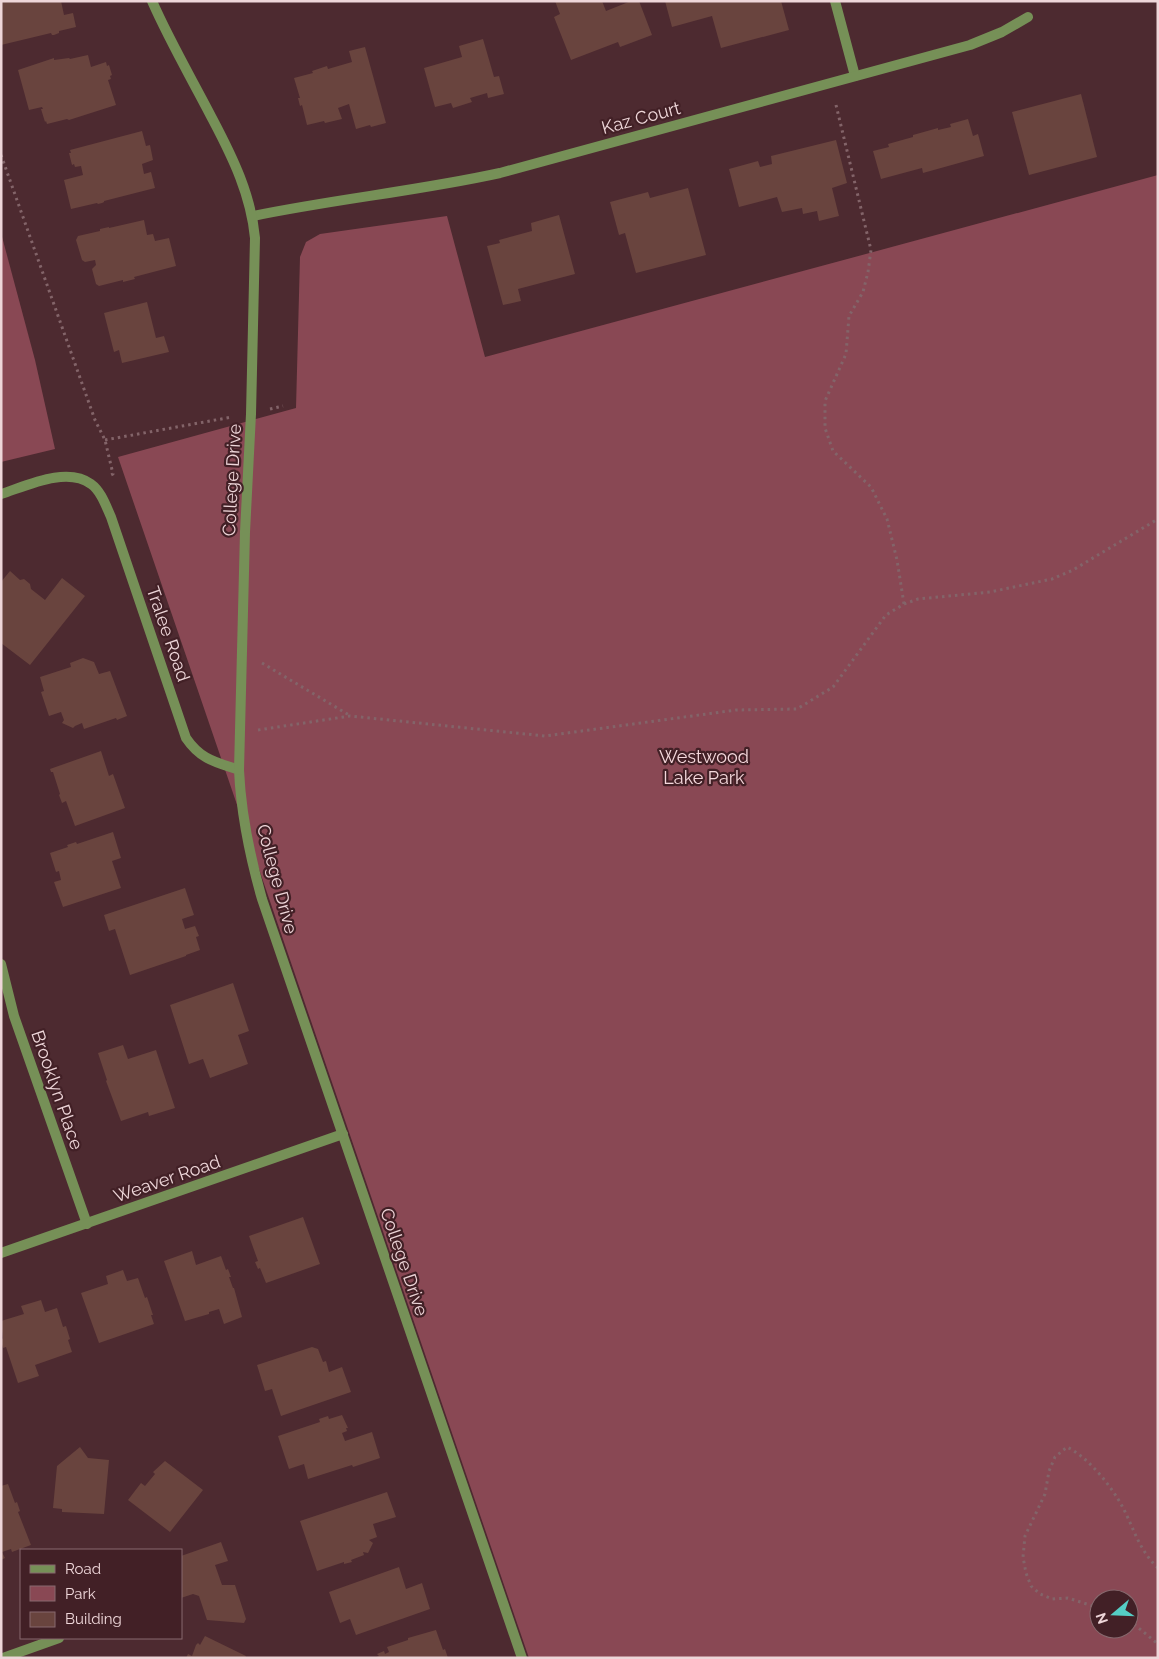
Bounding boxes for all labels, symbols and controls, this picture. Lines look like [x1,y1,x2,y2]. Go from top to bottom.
street label: Kaz Court [599,97,683,138]
street label: College Drive [218,423,245,537]
street label: Tralee Road [142,583,195,684]
park label: Westwood Lake Park [659,746,749,788]
street label: College Drive [253,822,302,936]
street label: Brooklyn Place [27,1027,88,1153]
street label: Weaver Road [111,1150,223,1207]
street label: College Drive [376,1205,433,1319]
legend [20,1549,182,1639]
text: Road [65,1560,101,1578]
text: Park [65,1585,96,1603]
north arrow [1089,1589,1139,1639]
text: Building [65,1610,122,1628]
text: N [1092,1611,1111,1626]

